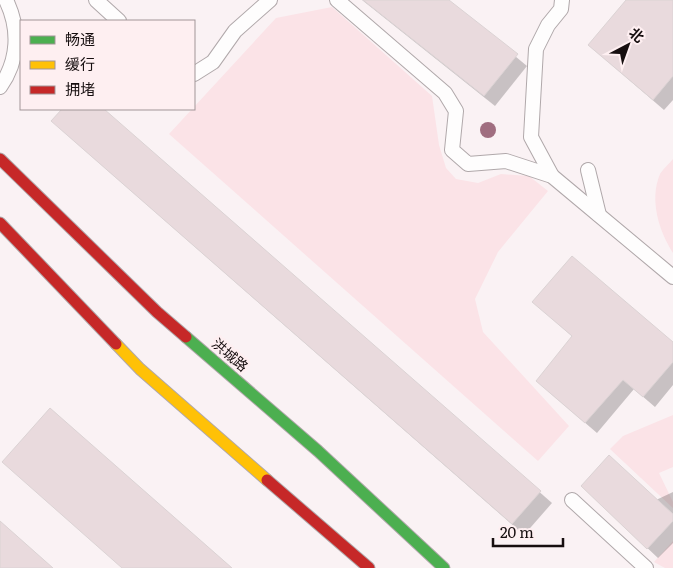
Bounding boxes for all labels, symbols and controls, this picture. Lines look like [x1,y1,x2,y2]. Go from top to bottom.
legend [20,20,195,110]
north arrow [603,20,653,70]
text: 北 [625,22,649,47]
text: 畅通 [65,27,95,50]
text: 缓行 [65,52,95,75]
text: 拥堵 [65,77,95,100]
street label: 洪城路 [208,333,253,376]
scale bar [493,516,563,548]
text: 20 m [500,520,534,543]

